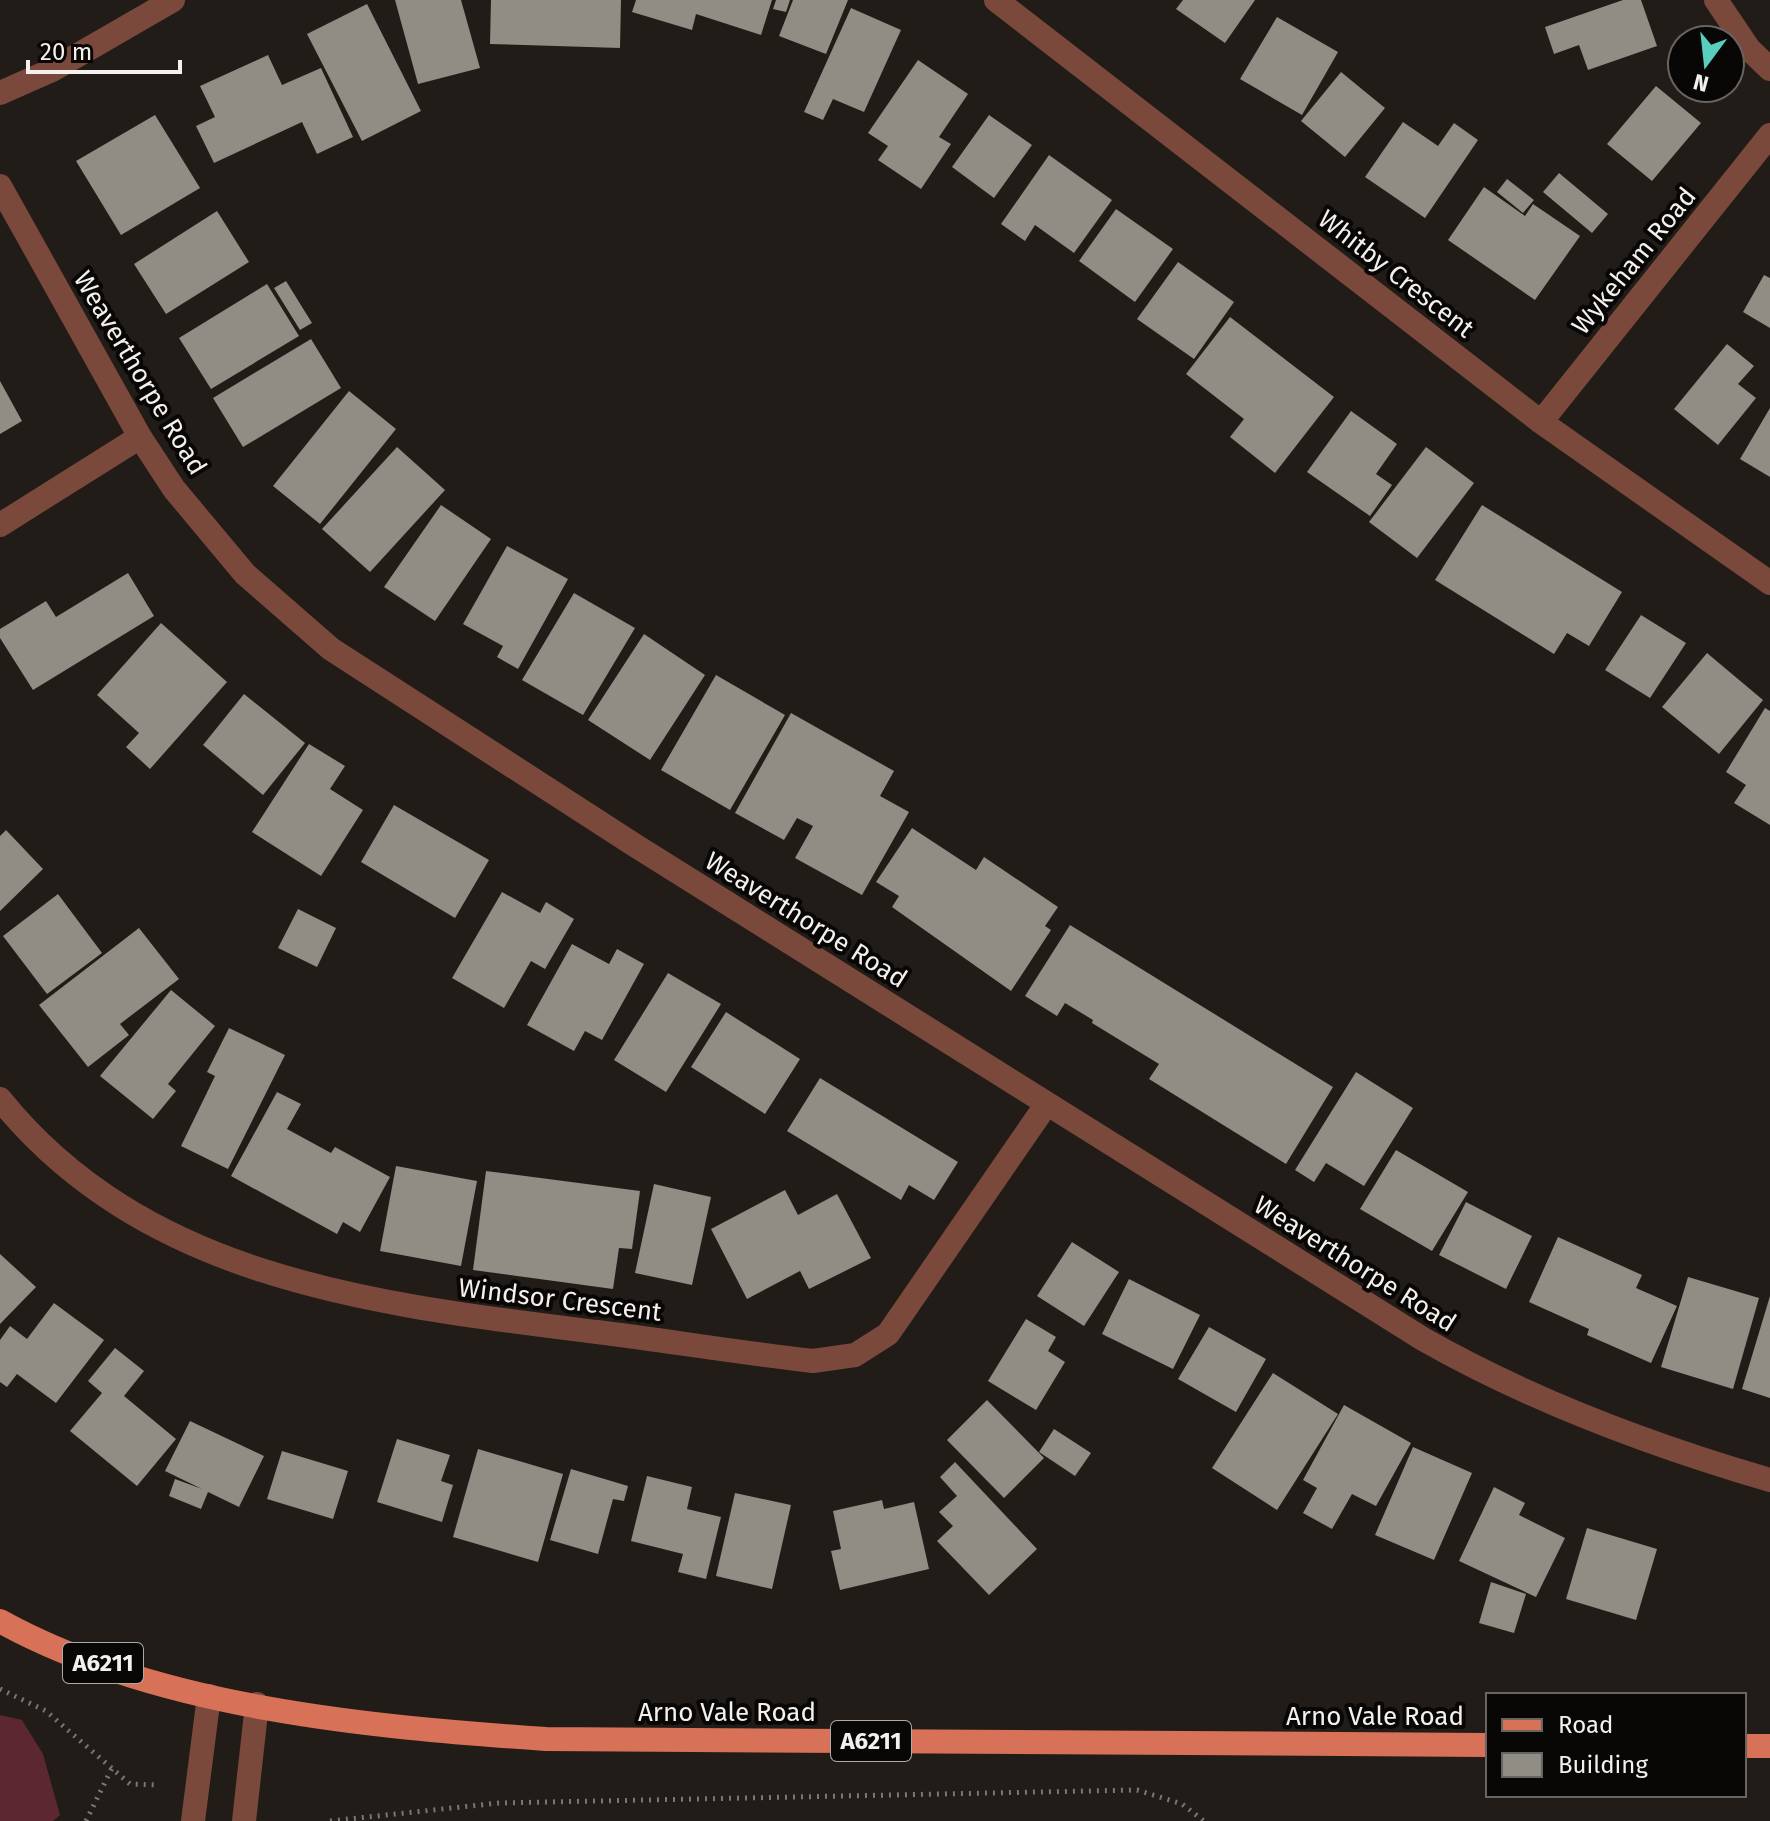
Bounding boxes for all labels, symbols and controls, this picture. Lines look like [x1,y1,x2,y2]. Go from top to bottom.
scale bar [28,24,180,74]
north arrow [1666,24,1746,104]
text: 20 m [40,38,92,66]
text: N [1690,68,1711,98]
street label: Wykeham Road [1565,181,1703,341]
street label: Whitby Crescent [1312,204,1480,345]
street label: Weaverthorpe Road [67,266,213,480]
street label: Weaverthorpe Road [699,845,913,995]
street label: Weaverthorpe Road [1248,1189,1462,1339]
street label: Windsor Crescent [457,1272,664,1328]
road number: A6211 [63,1643,143,1683]
legend [1486,1693,1746,1797]
street label: Arno Vale Road [638,1697,816,1728]
street label: Arno Vale Road [1286,1701,1464,1732]
text: Road [1558,1711,1613,1739]
road number: A6211 [831,1721,911,1761]
text: Building [1558,1751,1648,1779]

